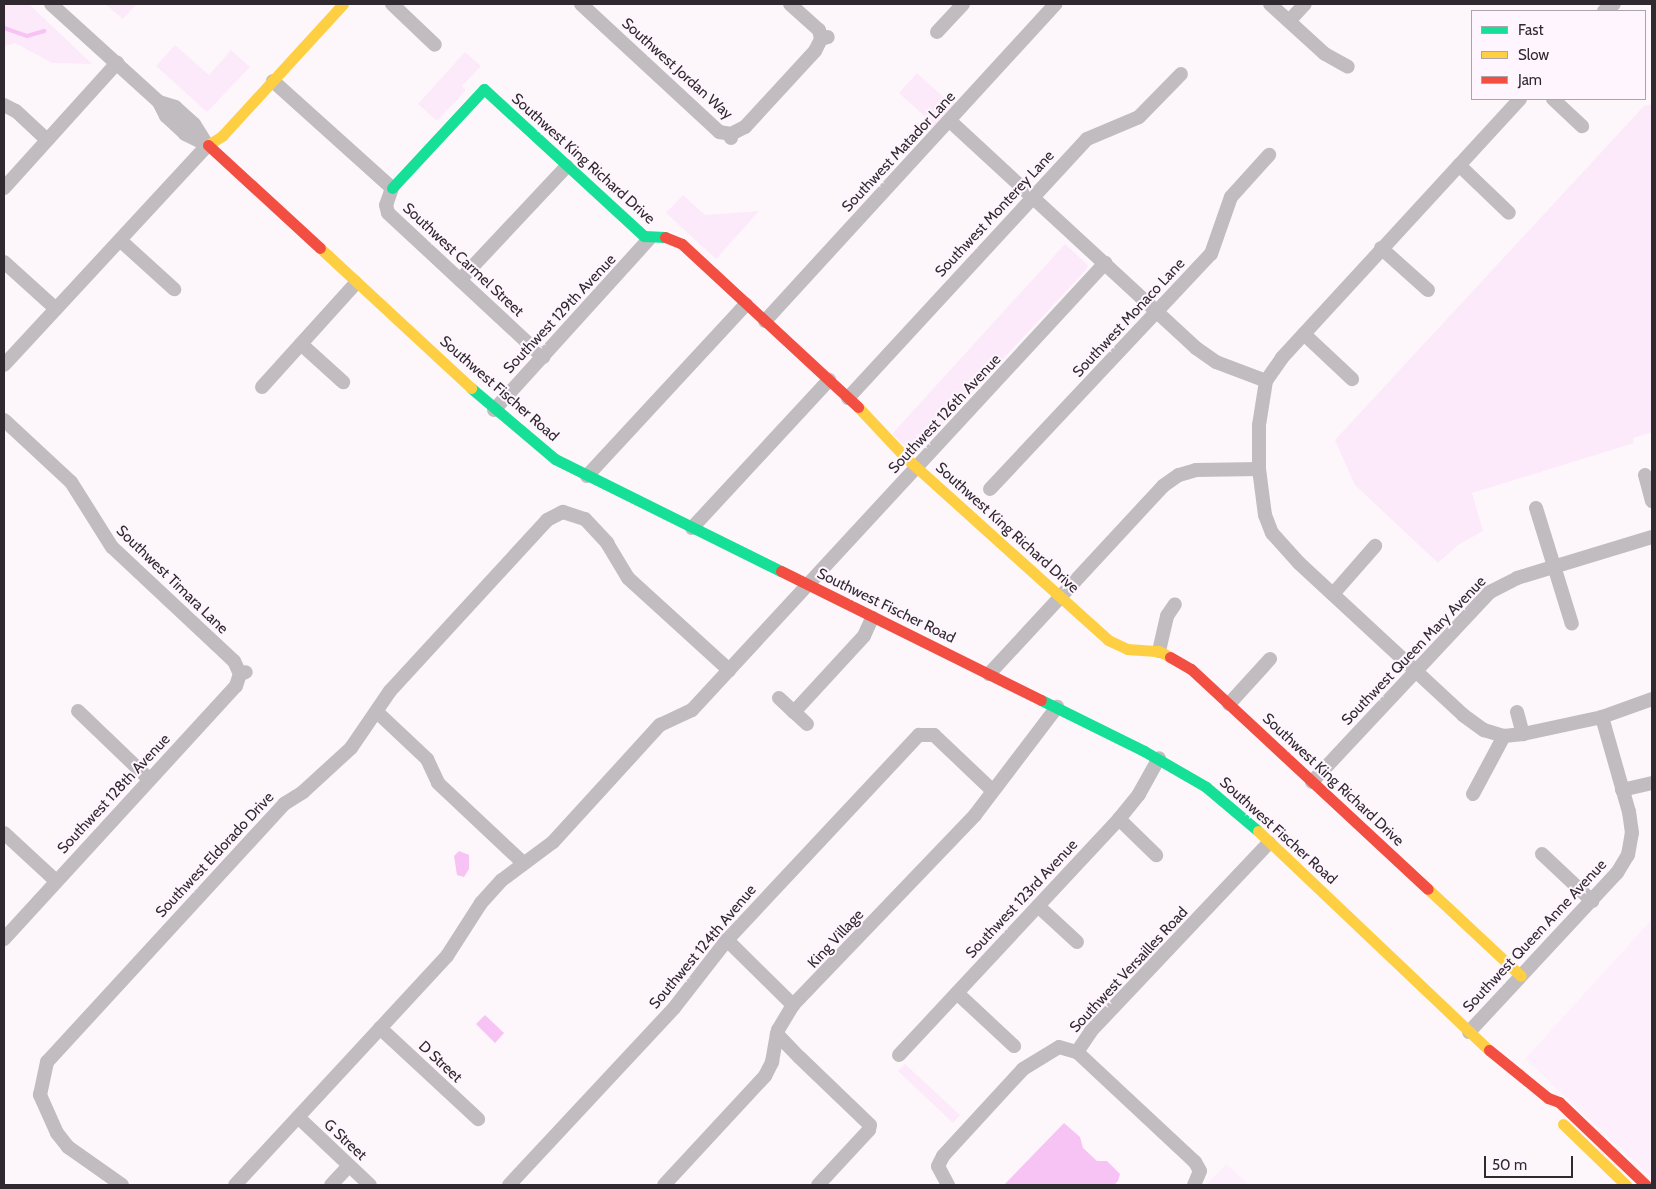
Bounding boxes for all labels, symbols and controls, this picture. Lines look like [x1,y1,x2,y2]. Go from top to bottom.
legend [1471,10,1646,100]
street label: Southwest Jordan Way [618,15,736,123]
text: Fast [1518,21,1543,39]
text: Slow [1518,46,1549,64]
text: Jam [1518,71,1542,89]
street label: Southwest Matador Lane [839,88,959,216]
street label: Southwest King Richard Drive [508,90,658,228]
street label: Southwest Monterey Lane [932,147,1058,281]
street label: Southwest Carmel Street [399,199,527,321]
street label: Southwest 129th Avenue [500,251,620,377]
street label: Southwest Monaco Lane [1069,255,1189,381]
street label: Southwest Fischer Road [436,333,562,445]
street label: Southwest 126th Avenue [885,351,1005,477]
street label: Southwest King Richard Drive [932,459,1082,597]
street label: Southwest Timara Lane [112,522,232,638]
street label: Southwest Fischer Road [814,565,958,647]
street label: Southwest Queen Mary Avenue [1338,573,1490,729]
street label: Southwest King Richard Drive [1259,710,1407,850]
street label: Southwest 128th Avenue [54,730,174,858]
street label: Southwest Fischer Road [1216,774,1340,888]
street label: Southwest Eldorado Drive [152,789,278,921]
street label: Southwest 123rd Avenue [962,836,1082,962]
street label: Southwest Queen Anne Avenue [1459,856,1611,1016]
street label: Southwest 124th Avenue [646,881,760,1013]
street label: Southwest Versailles Road [1066,903,1192,1037]
street label: King Village [804,906,868,972]
street label: D Street [415,1037,465,1087]
street label: G Street [320,1116,370,1164]
scale bar [1486,1146,1575,1178]
text: 50 m [1492,1156,1527,1174]

